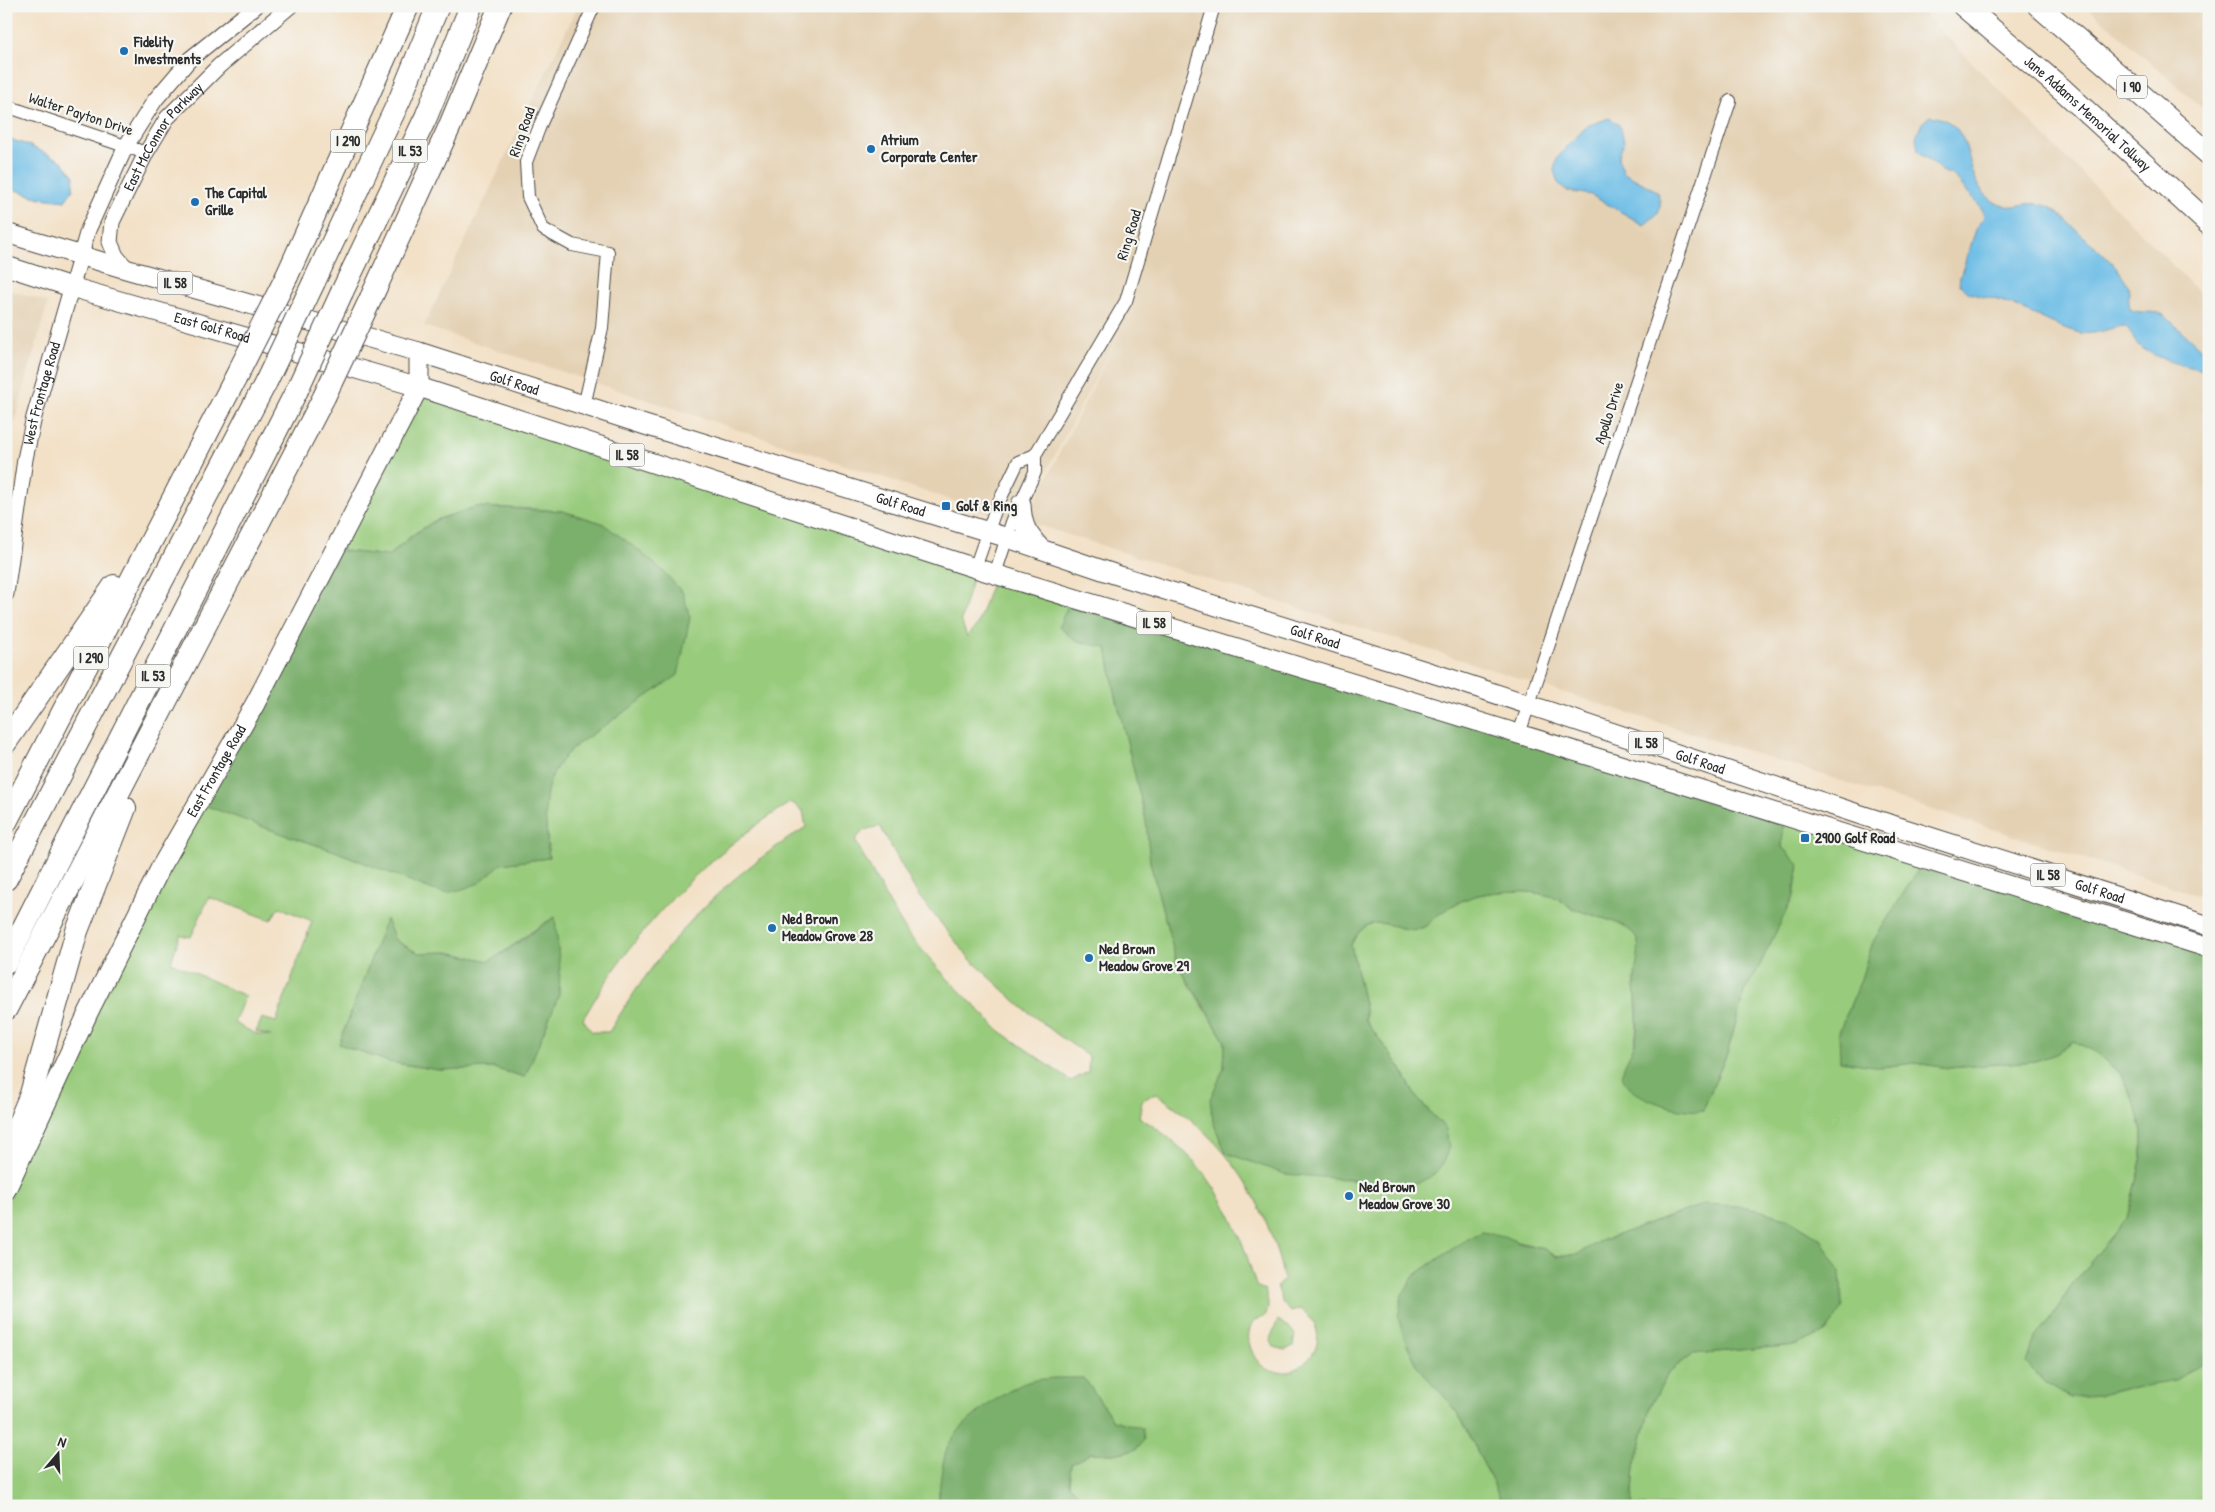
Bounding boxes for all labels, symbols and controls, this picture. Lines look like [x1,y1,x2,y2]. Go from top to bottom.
place label: Fidelity Investments [133,31,201,69]
marker: Fidelity Investments [118,45,130,57]
street label: Jane Addams Memorial Tollway [2020,51,2156,176]
road number: I 90 [2117,75,2147,98]
street label: East McConnor Parkway [118,77,207,194]
street label: Walter Payton Drive [26,87,136,140]
street label: Ring Road [503,104,540,160]
place label: Atrium Corporate Center [881,129,978,168]
road number: I 290 [330,130,366,152]
road number: IL 53 [392,140,428,162]
marker: Atrium Corporate Center [865,143,877,155]
place label: The Capital Grille [204,182,268,220]
marker: The Capital Grille [189,196,201,208]
street label: Ring Road [1111,207,1146,263]
road number: IL 58 [158,272,192,294]
street label: East Golf Road [172,306,252,348]
street label: West Frontage Road [17,339,65,447]
street label: Golf Road [487,365,542,400]
street label: Apollo Drive [1589,379,1628,447]
road number: IL 58 [610,444,644,466]
street label: Golf Road [873,487,928,522]
place label: Golf & Ring [956,495,1017,517]
marker: Golf & Ring [940,500,952,512]
road number: IL 58 [1136,612,1172,634]
street label: Golf Road [1288,619,1343,654]
road number: I 290 [74,646,108,670]
road number: IL 53 [136,664,170,688]
street label: East Frontage Road [181,721,251,821]
road number: IL 58 [1628,731,1664,754]
street label: Golf Road [1673,743,1728,779]
place label: 2900 Golf Road [1815,827,1895,848]
marker: 2900 Golf Road [1799,832,1811,844]
road number: IL 58 [2030,864,2066,886]
street label: Golf Road [2073,873,2127,908]
place label: Ned Brown Meadow Grove 28 [782,908,874,946]
marker: Ned Brown Meadow Grove 28 [766,922,778,934]
place label: Ned Brown Meadow Grove 29 [1099,938,1190,976]
marker: Ned Brown Meadow Grove 29 [1083,952,1095,964]
place label: Ned Brown Meadow Grove 30 [1359,1176,1450,1214]
marker: Ned Brown Meadow Grove 30 [1343,1190,1355,1202]
north arrow [32,1430,82,1480]
text: N [56,1431,70,1452]

